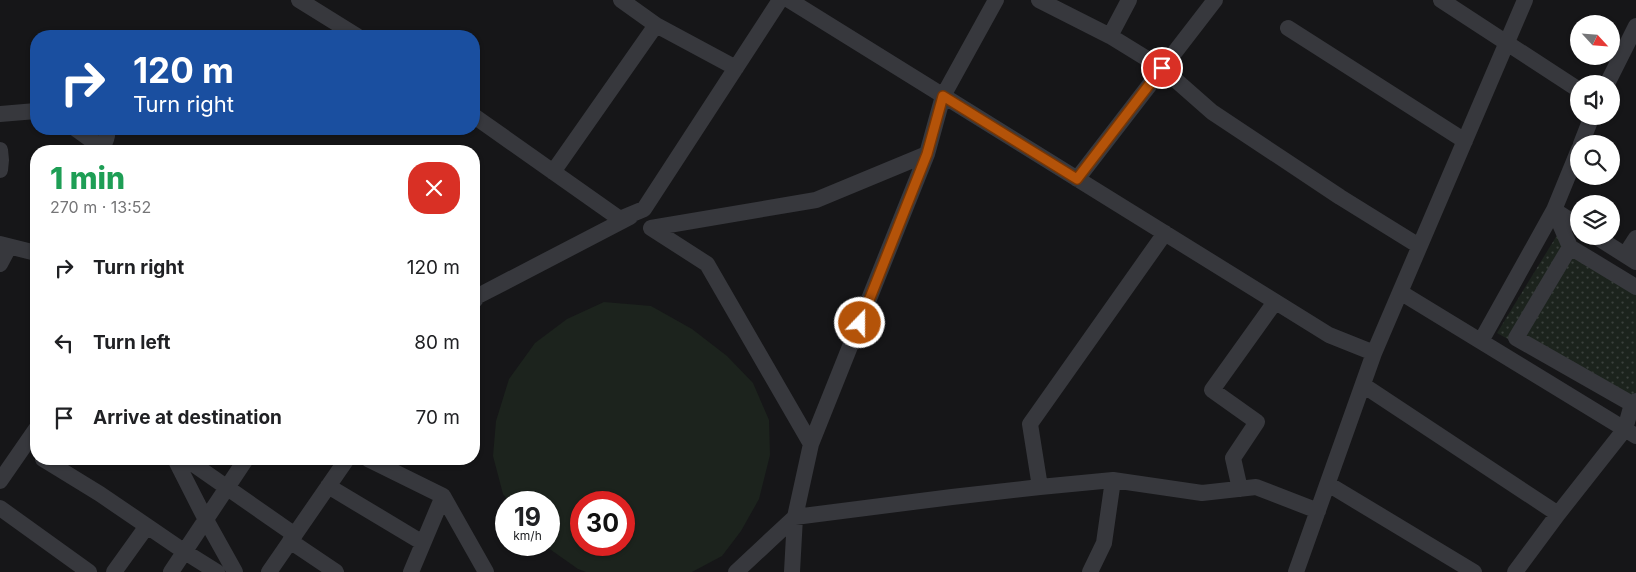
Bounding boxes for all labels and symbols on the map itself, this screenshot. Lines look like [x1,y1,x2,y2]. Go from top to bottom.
north arrow [1570,15,1620,65]
pin [1141,47,1183,89]
position arrow [833,296,885,348]
speed limit sign: 30 [570,491,635,556]

